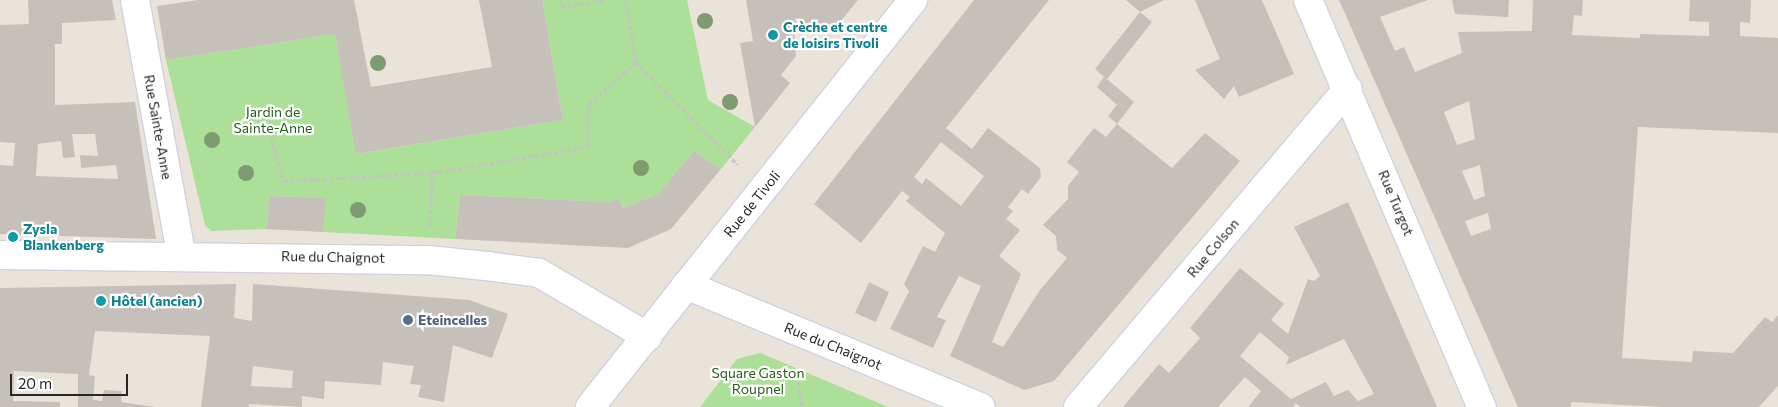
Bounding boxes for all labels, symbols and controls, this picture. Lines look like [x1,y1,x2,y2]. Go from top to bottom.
place label: Crèche et centre de loisirs Tivoli [783,19,887,52]
marker: Crèche et centre de loisirs Tivoli [767,29,779,41]
street label: Rue Sainte-Anne [141,73,175,181]
park label: Jardin de Sainte-Anne [234,104,312,136]
street label: Rue de Tivoli [720,167,784,241]
street label: Rue Turgot [1375,168,1417,238]
street label: Rue Colson [1184,215,1242,281]
place label: Zysla Blankenberg [23,221,104,253]
marker: Zysla Blankenberg [7,231,19,243]
street label: Rue du Chaignot [281,248,385,266]
place label: Hôtel (ancien) [111,293,202,309]
marker: Hôtel (ancien) [95,295,107,307]
place label: Eteincelles [418,312,487,328]
marker: Eteincelles [402,314,414,326]
street label: Rue du Chaignot [782,319,884,373]
scale bar [12,364,130,396]
park label: Square Gaston Roupnel [712,365,804,398]
text: 20 m [18,374,52,392]

